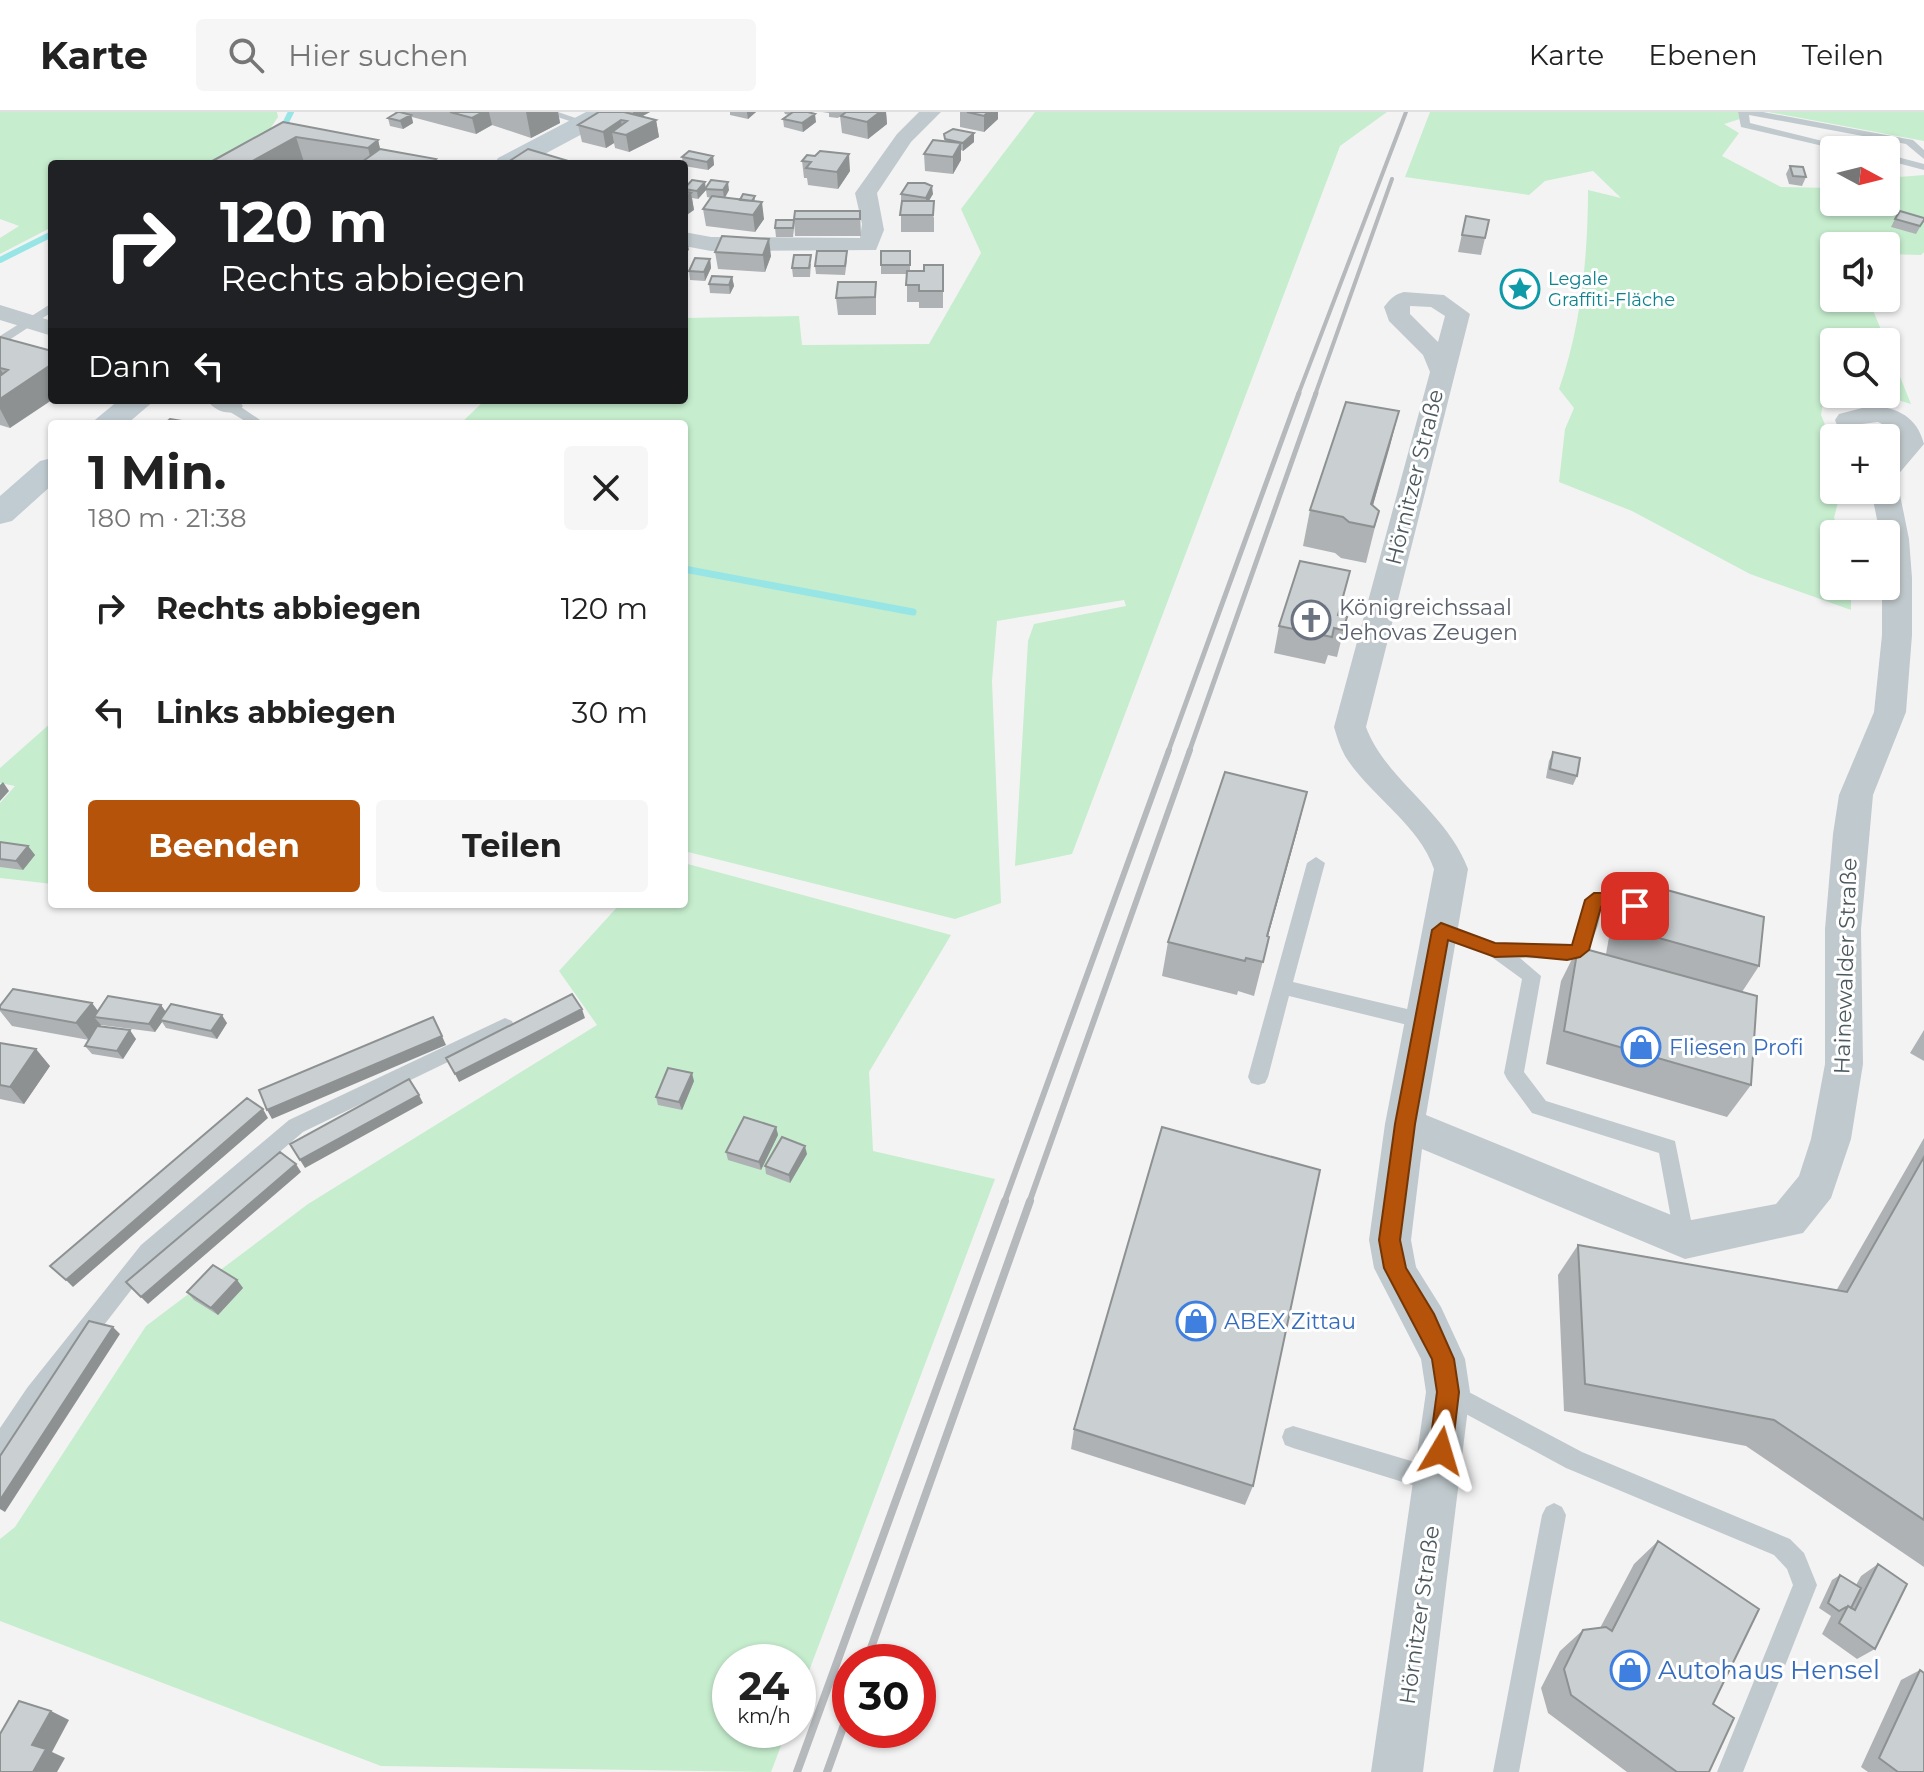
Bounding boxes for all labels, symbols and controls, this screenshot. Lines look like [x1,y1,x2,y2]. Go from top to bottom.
search box [196,19,756,91]
text: Karte [40,32,148,79]
icon: search [224,33,268,77]
text: Hier suchen [288,37,469,74]
text: Karte [1529,38,1604,72]
text: Ebenen [1648,38,1758,72]
text: Teilen [1802,38,1884,72]
north arrow [1820,136,1900,216]
map controls [1820,136,1900,600]
text: 120 m [220,188,388,256]
icon: right [88,192,192,296]
button: sound [1820,232,1900,312]
text: Rechts abbiegen [220,256,526,300]
place icon: Legale Graffiti-Fläche [1499,268,1541,310]
place label: Legale Graffiti-Fläche [1548,268,1675,311]
button: search [1820,328,1900,408]
icon: left [187,344,231,388]
text: Dann [88,348,171,385]
street label: Hörnitzer Straße [1380,386,1449,568]
button: + [1820,424,1900,504]
text: 1 Min. [88,443,226,501]
button: close [564,446,648,530]
text: 180 m · 21:38 [88,502,247,534]
button: − [1820,520,1900,600]
icon: right [88,586,132,630]
text: Rechts abbiegen [156,590,421,627]
text: 120 m [561,590,648,627]
place label: Königreichssaal Jehovas Zeugen [1338,594,1518,646]
church icon: Königreichssaal Jehovas Zeugen [1290,599,1332,641]
icon: left [88,690,132,734]
text: Links abbiegen [156,694,396,731]
text: 30 m [572,694,648,731]
button: Beenden [88,800,360,892]
button: Teilen [376,800,648,892]
street label: Hainewalder Straße [1828,857,1863,1075]
pin [1601,872,1669,940]
icon: arrive [1613,884,1657,928]
shop icon: Fliesen Profi [1620,1026,1662,1068]
place label: Fliesen Profi [1669,1034,1804,1061]
shop icon: ABEX Zittau [1175,1300,1217,1342]
place label: ABEX Zittau [1224,1308,1356,1335]
position arrow [1399,1409,1483,1493]
street label: Hörnitzer Straße [1394,1524,1445,1706]
speed limit sign: 30 [832,1644,936,1748]
shop icon: Autohaus Hensel [1609,1649,1651,1691]
place label: Autohaus Hensel [1658,1654,1880,1686]
text: 24 [739,1661,789,1710]
text: km/h [737,1704,791,1728]

